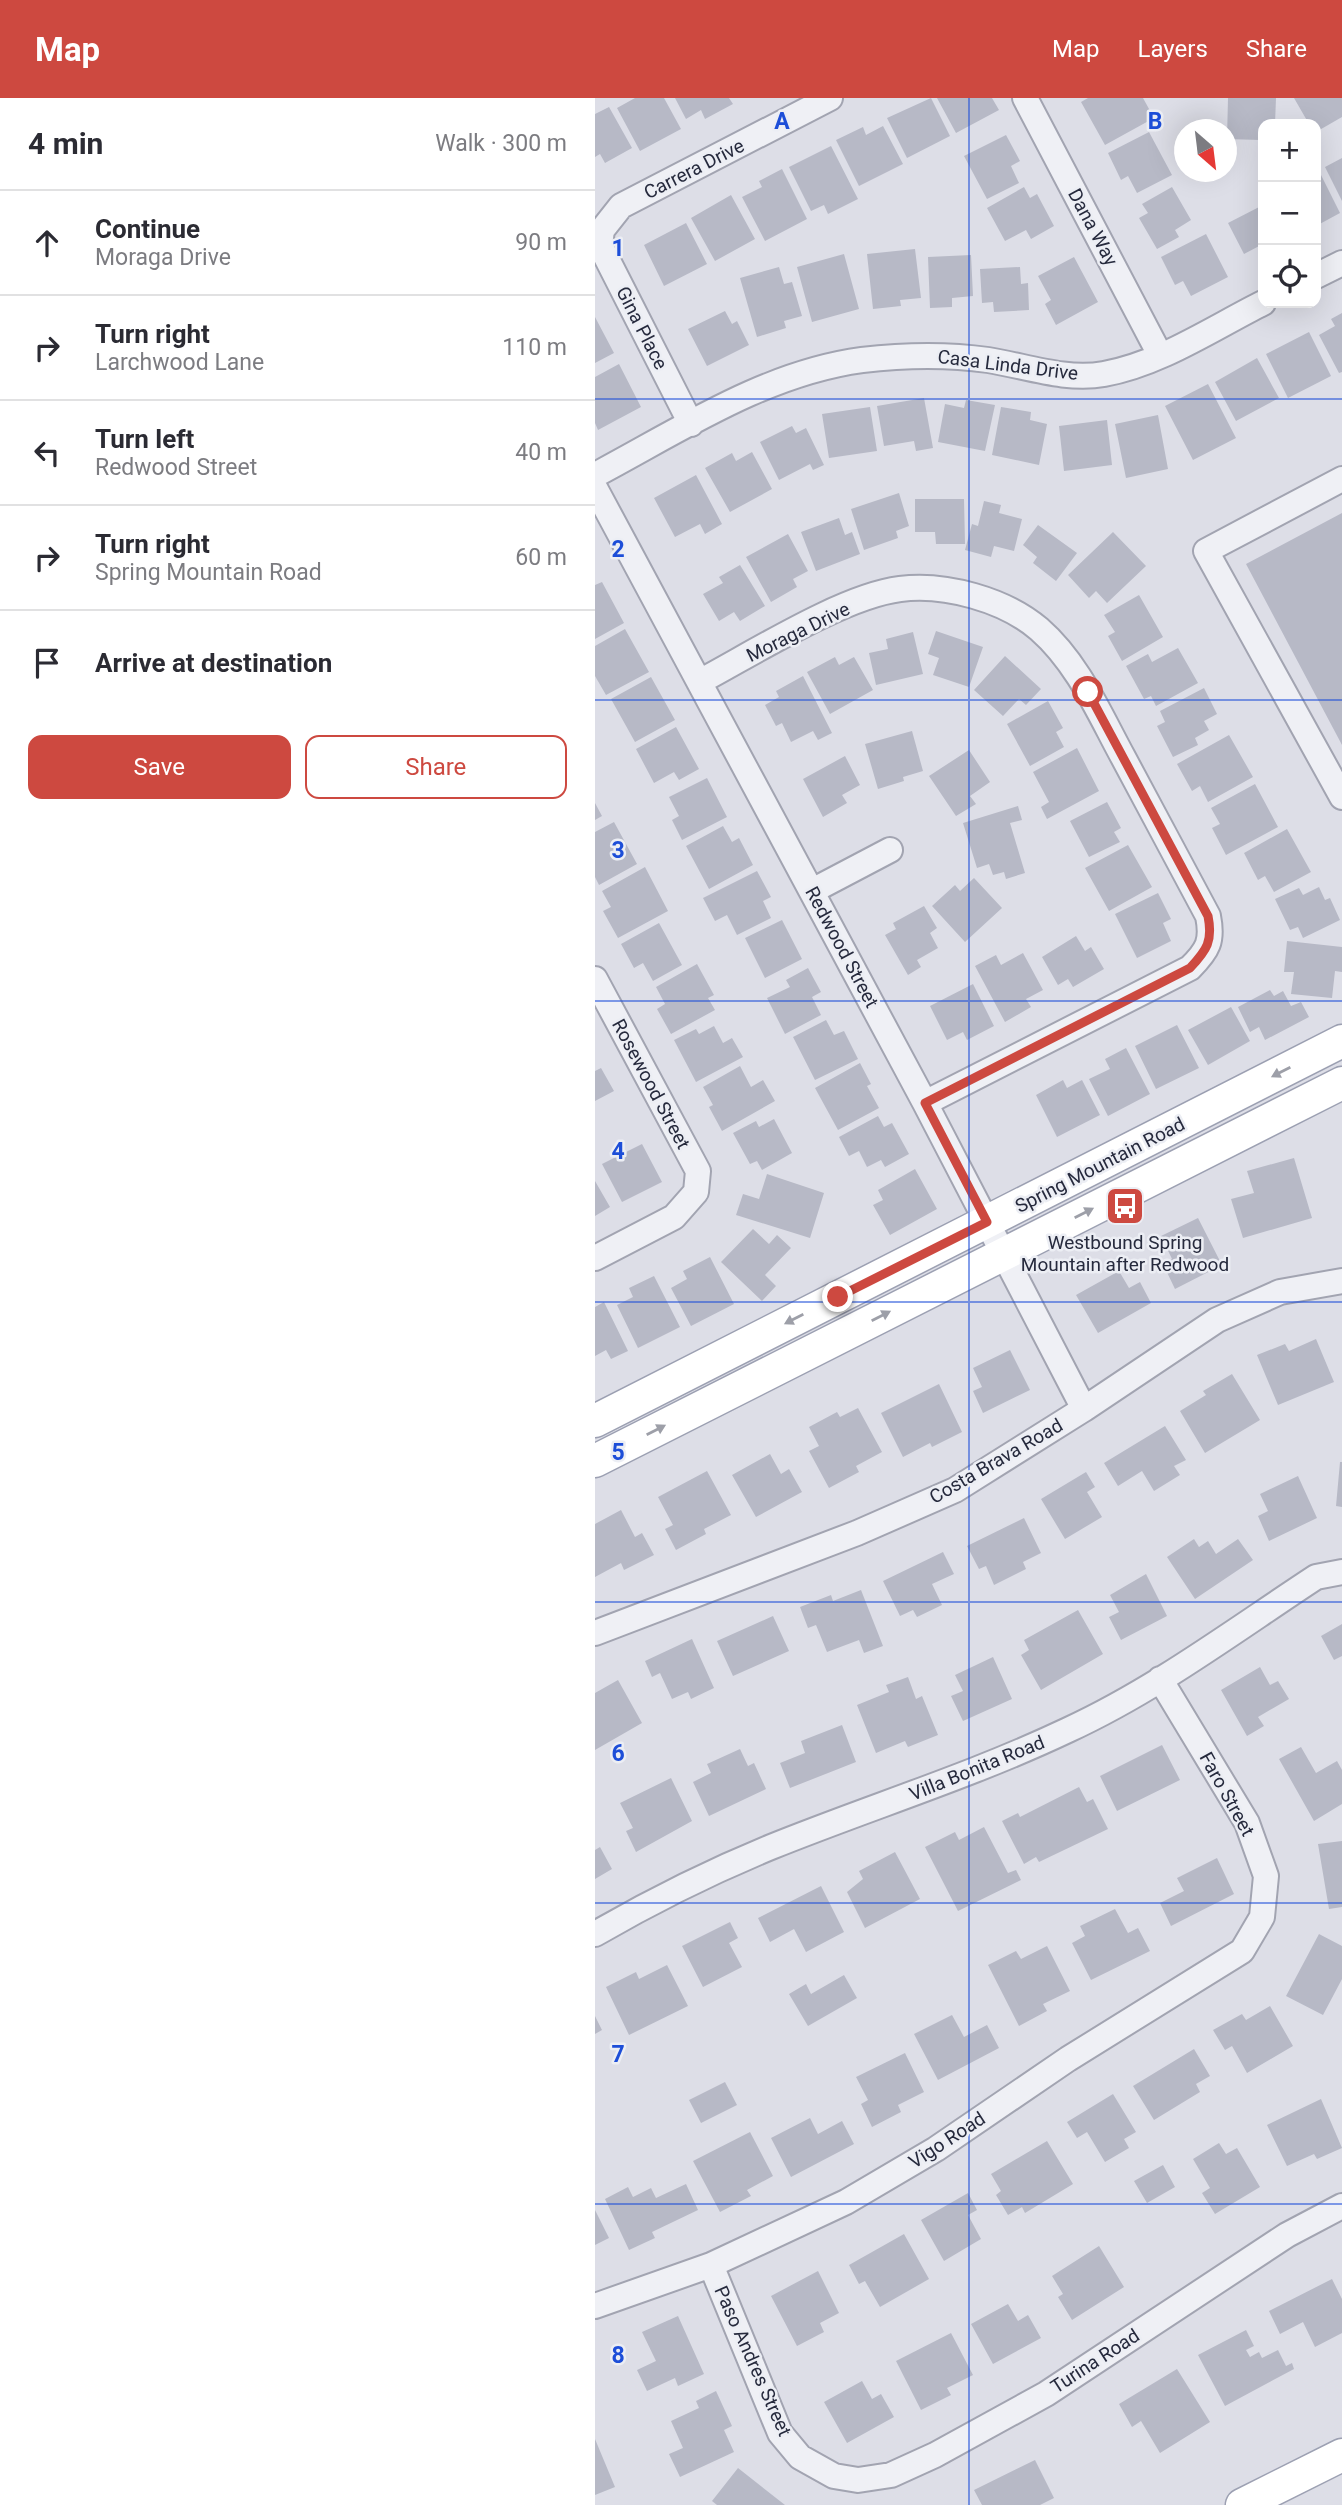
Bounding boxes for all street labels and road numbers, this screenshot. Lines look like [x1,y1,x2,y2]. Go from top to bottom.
street label: Carrera Drive [640,134,748,204]
street label: Dana Way [1063,184,1123,270]
street label: Gina Place [611,283,673,373]
street label: Casa Linda Drive [936,345,1080,385]
street label: Moraga Drive [743,597,853,667]
street label: Redwood Street [800,882,884,1012]
street label: Rosewood Street [607,1015,695,1153]
street label: Spring Mountain Road [1011,1112,1189,1218]
street label: Costa Brava Road [925,1414,1067,1508]
street label: Villa Bonita Road [906,1730,1048,1806]
street label: Faro Street [1195,1748,1259,1840]
street label: Vigo Road [904,2107,990,2173]
street label: Paso Andres Street [710,2282,796,2440]
street label: Turina Road [1046,2324,1144,2398]

